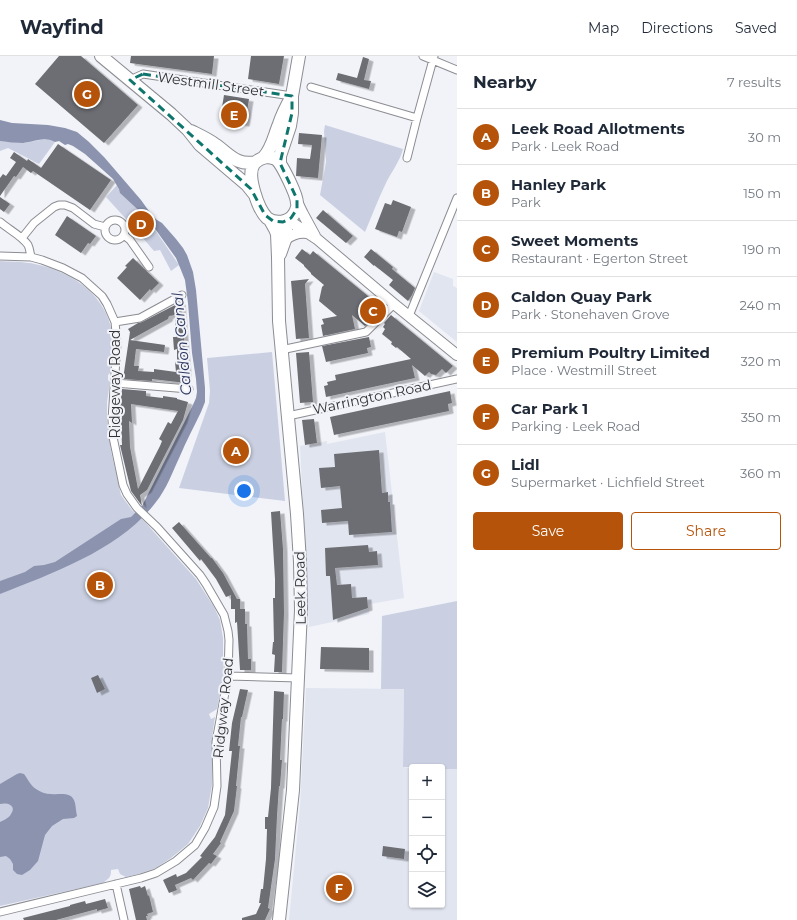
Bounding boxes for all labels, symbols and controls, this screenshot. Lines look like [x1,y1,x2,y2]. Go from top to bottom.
text: Wayfind [20,16,104,39]
text: Map [588,19,619,37]
text: Directions [641,19,713,37]
text: Saved [735,19,777,37]
street label: Westmill Street [156,68,266,100]
text: Nearby [473,72,537,92]
text: 7 results [727,74,781,90]
pin: G [74,79,100,109]
pin: E [221,100,247,130]
text: Leek Road Allotments [511,119,685,138]
text: A [481,129,491,145]
text: 30 m [748,129,781,145]
text: Park · Leek Road [511,138,619,154]
text: Hanley Park [511,175,606,194]
text: B [481,185,491,201]
text: 150 m [743,185,781,201]
text: Park [511,194,541,210]
pin: D [128,209,154,239]
text: Sweet Moments [511,231,638,250]
text: C [481,241,491,257]
text: 190 m [743,241,781,257]
text: Restaurant · Egerton Street [511,250,688,266]
text: Caldon Quay Park [511,287,652,306]
water label: Caldon Canal [168,292,195,396]
pin: C [360,296,386,326]
text: D [481,297,491,313]
text: 240 m [740,297,781,313]
text: Park · Stonehaven Grove [511,306,670,322]
street label: Ridgeway Road [106,329,124,439]
text: Premium Poultry Limited [511,343,710,362]
text: E [482,353,490,369]
text: 320 m [741,353,781,369]
text: Place · Westmill Street [511,362,657,378]
street label: Warrington Road [311,376,433,418]
text: Car Park 1 [511,399,588,418]
text: F [482,409,490,425]
text: 350 m [741,409,781,425]
text: Parking · Leek Road [511,418,640,434]
pin: A [223,436,249,466]
text: Lidl [511,455,539,474]
text: G [481,465,491,481]
text: 360 m [740,465,781,481]
text: Supermarket · Lichfield Street [511,474,705,490]
your location [234,481,254,501]
button: Save [473,512,623,550]
button: Share [631,512,781,550]
street label: Leek Road [290,551,310,625]
pin: B [87,570,113,600]
street label: Ridgway Road [209,657,237,759]
map controls [409,764,445,908]
button: + [409,764,445,800]
button: − [409,800,445,836]
button: locate [409,836,445,872]
button: layers [409,872,445,908]
pin: F [326,873,352,903]

